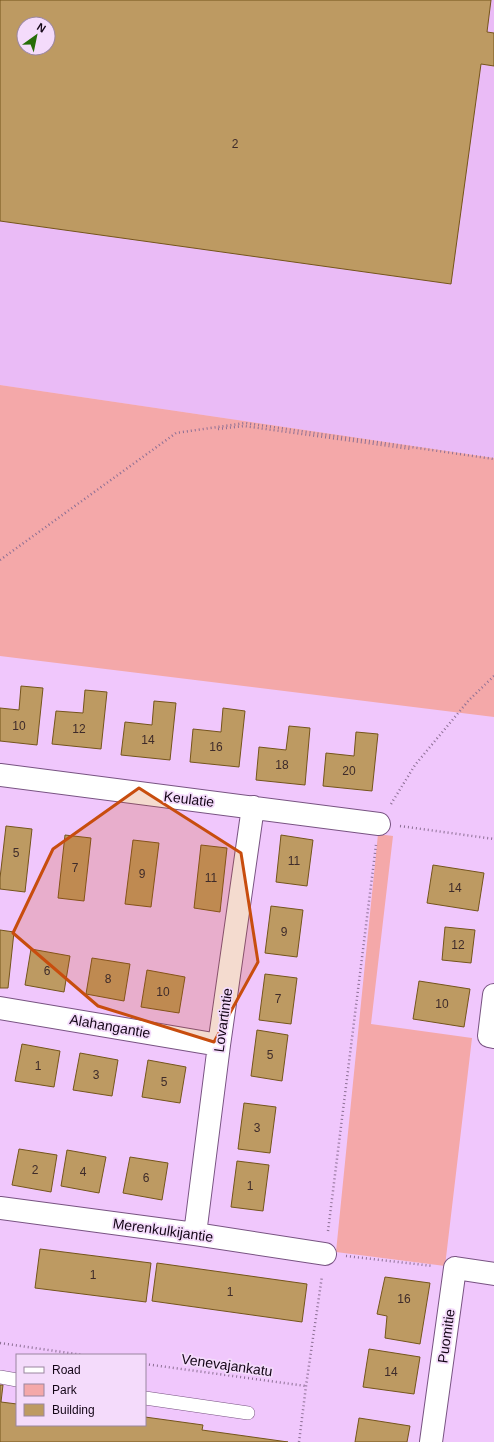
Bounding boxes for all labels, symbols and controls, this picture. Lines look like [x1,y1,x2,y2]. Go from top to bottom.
north arrow [16,16,56,56]
text: N [35,20,48,35]
house number: 2 [232,137,239,151]
house number: 10 [12,719,26,733]
house number: 12 [72,722,86,736]
house number: 14 [141,733,155,747]
house number: 16 [209,740,223,754]
house number: 18 [275,758,289,772]
house number: 20 [342,764,356,778]
street label: Keulatie [163,788,215,810]
house number: 5 [13,846,20,860]
house number: 11 [288,854,301,868]
house number: 7 [72,861,79,875]
house number: 9 [139,867,146,881]
house number: 11 [205,871,218,885]
house number: 14 [448,881,462,895]
house number: 9 [281,925,288,939]
house number: 12 [451,938,465,952]
house number: 6 [44,964,51,978]
house number: 8 [105,972,112,986]
house number: 10 [156,985,170,999]
street label: Lovartintie [211,987,235,1053]
house number: 7 [275,992,282,1006]
house number: 10 [435,997,449,1011]
street label: Alahangantie [68,1011,152,1041]
house number: 5 [267,1048,274,1062]
house number: 1 [35,1059,42,1073]
house number: 3 [93,1068,100,1082]
house number: 5 [161,1075,168,1089]
house number: 3 [254,1121,261,1135]
house number: 2 [32,1163,39,1177]
house number: 4 [80,1165,87,1179]
house number: 6 [143,1171,150,1185]
house number: 1 [247,1179,254,1193]
street label: Merenkulkijantie [112,1215,214,1245]
house number: 1 [90,1268,97,1282]
house number: 1 [227,1285,234,1299]
house number: 16 [397,1292,411,1306]
street label: Puomitie [434,1308,458,1364]
street label: Venevajankatu [180,1351,274,1379]
legend [16,1354,146,1426]
text: Road [52,1363,81,1377]
house number: 14 [384,1365,398,1379]
text: Park [52,1383,78,1397]
text: Building [52,1403,95,1417]

